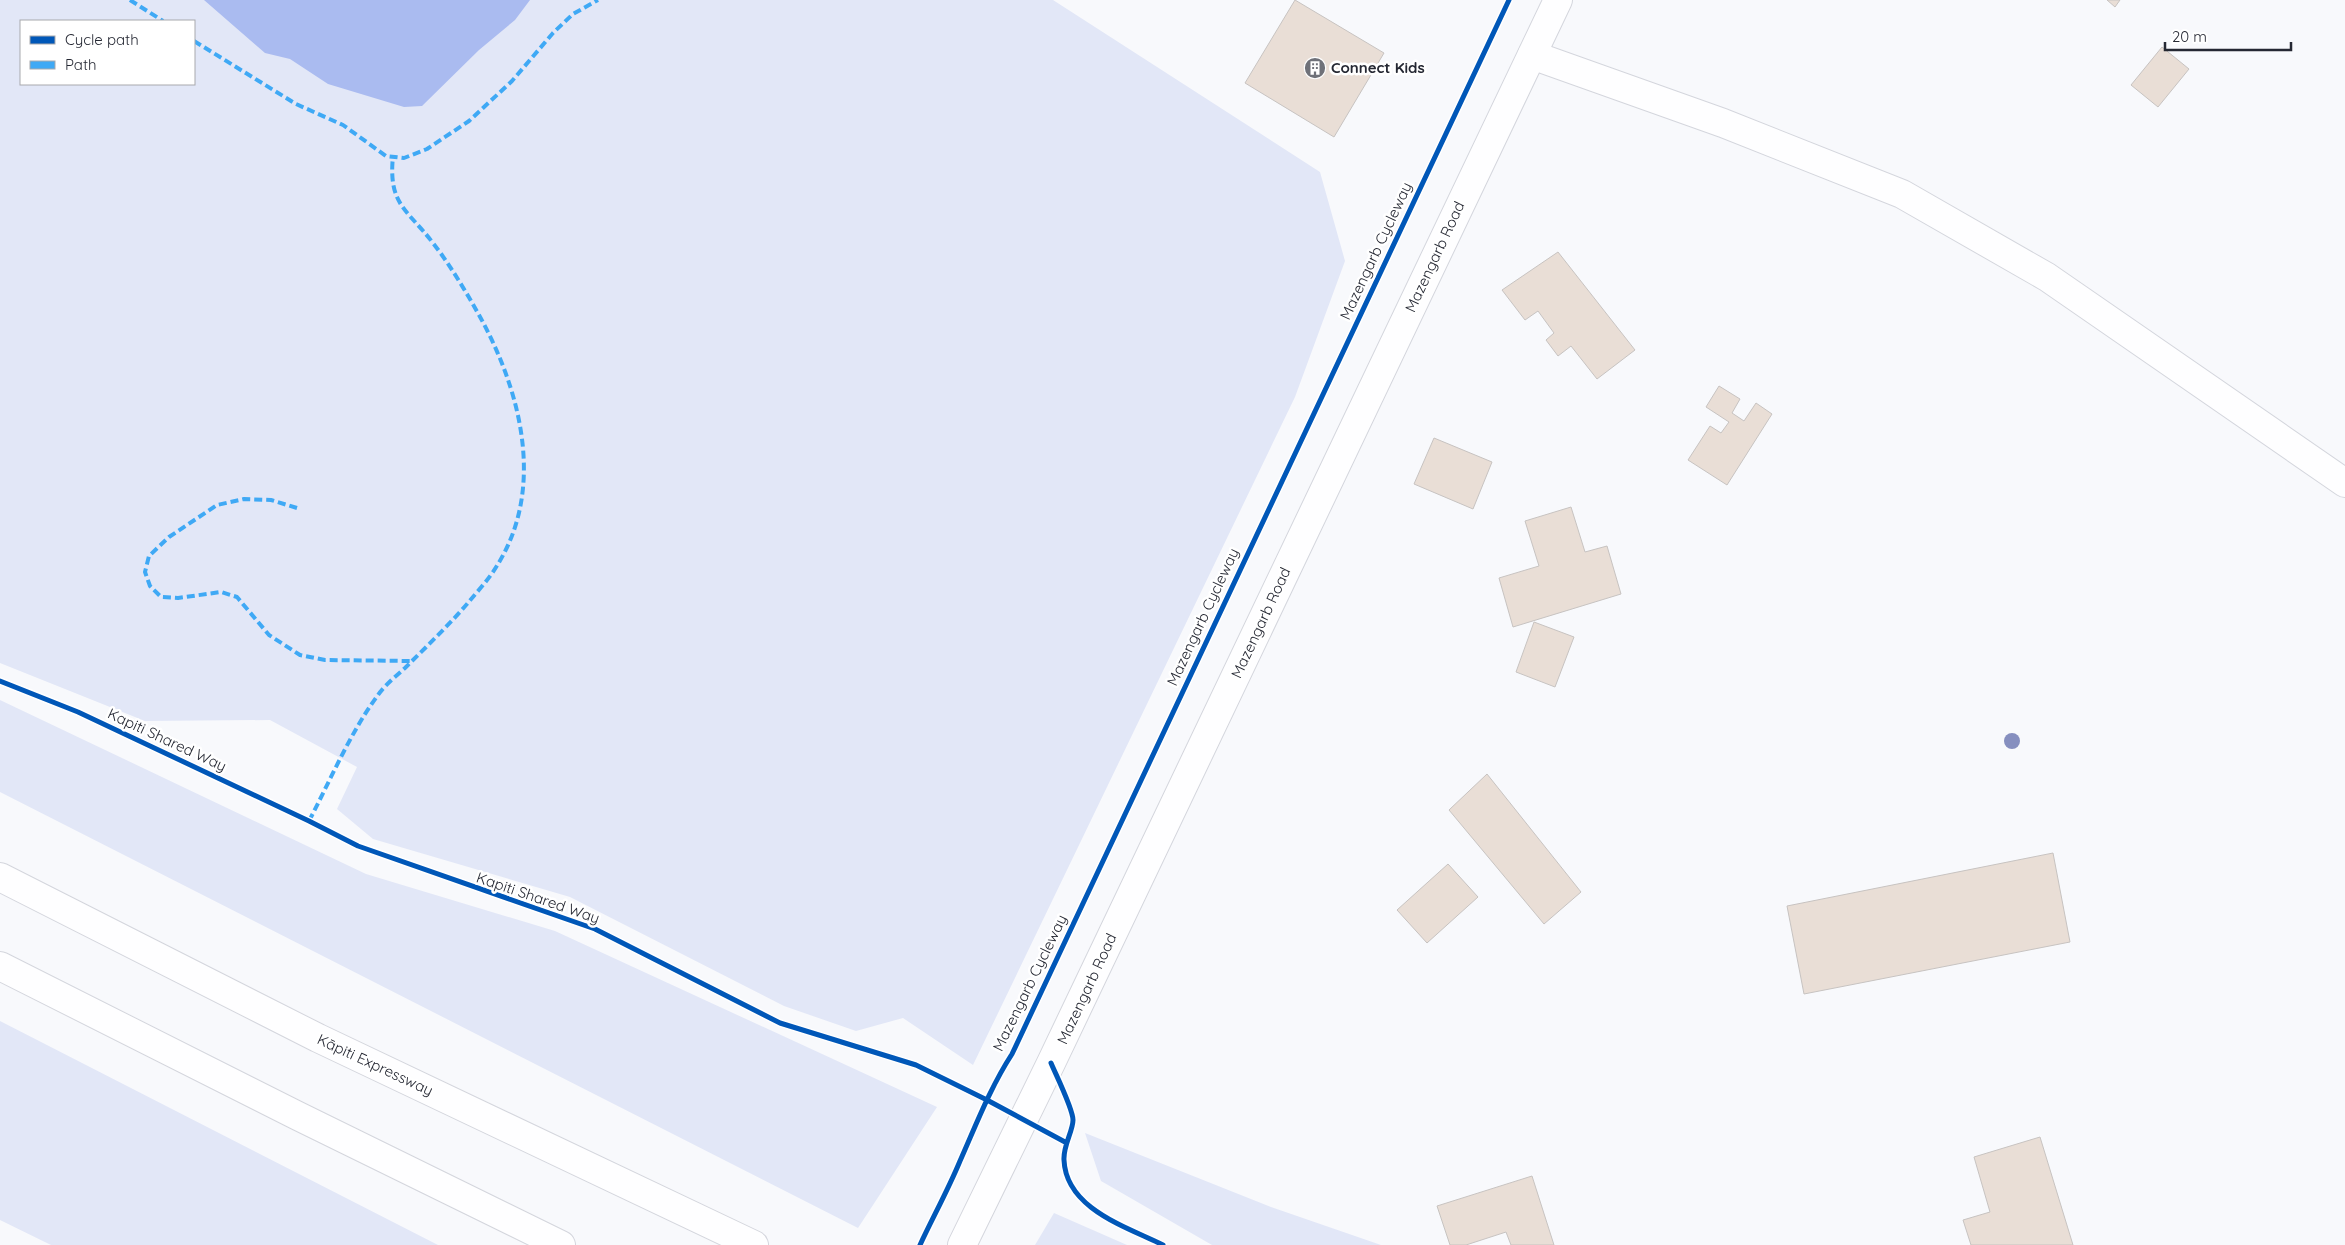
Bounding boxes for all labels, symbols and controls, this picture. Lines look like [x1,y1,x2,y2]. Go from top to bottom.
legend [20,20,195,85]
scale bar [2165,20,2291,52]
text: 20 m [2172,27,2207,46]
text: Cycle path [65,30,139,49]
text: Path [65,55,97,74]
building icon: Connect Kids [1303,56,1327,80]
place label: Connect Kids [1331,58,1425,77]
street label: Mazengarb Cycleway [1335,179,1416,323]
street label: Mazengarb Road [1401,198,1469,315]
street label: Mazengarb Cycleway [1162,545,1243,689]
street label: Mazengarb Road [1227,564,1295,681]
street label: Kapiti Shared Way [105,704,230,775]
street label: Kapiti Shared Way [474,868,602,928]
street label: Mazengarb Cycleway [988,911,1071,1054]
street label: Mazengarb Road [1053,930,1121,1047]
street label: Kāpiti Expressway [314,1029,436,1100]

